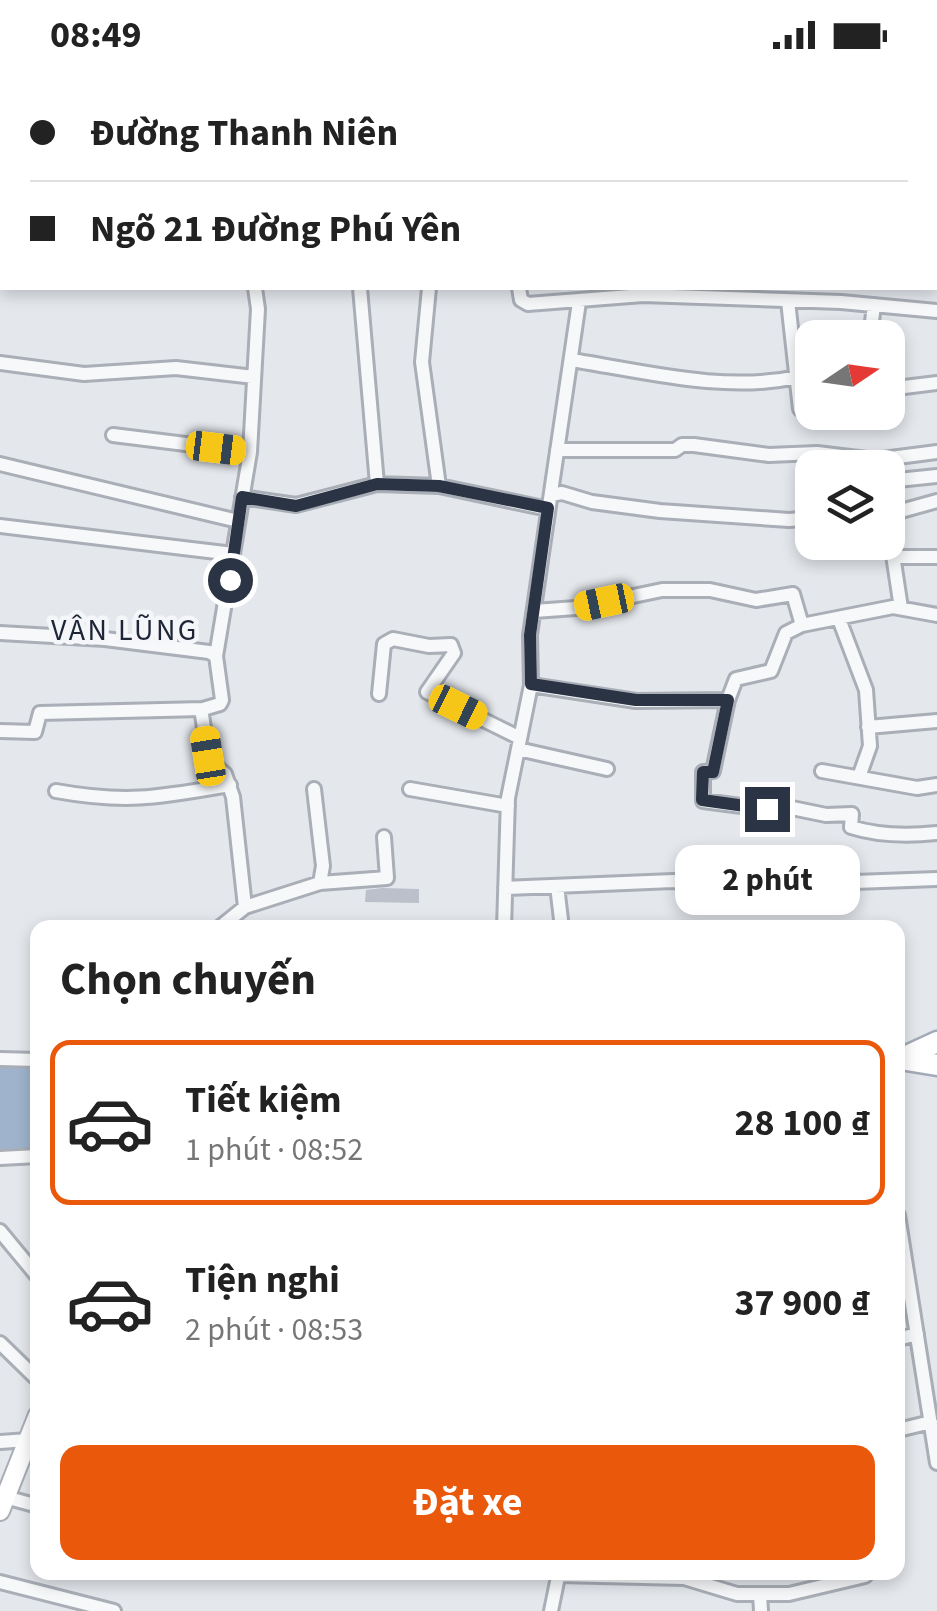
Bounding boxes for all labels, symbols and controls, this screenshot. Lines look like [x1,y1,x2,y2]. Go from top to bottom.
text: 08:49 [50,8,142,62]
text: Đường Thanh Niên [90,106,398,160]
text: Ngõ 21 Đường Phú Yên [90,202,461,256]
north arrow [795,320,905,430]
map controls [795,320,905,560]
car [184,429,248,467]
button: layers [795,450,905,560]
route start [208,558,253,603]
car [572,581,636,623]
district label: VÂN LŨNG [51,609,199,652]
car [424,680,492,734]
car [188,724,228,788]
route end [745,787,790,832]
callout: 2 phút [674,844,860,914]
text: 2 phút [722,857,813,903]
text: Chọn chuyến [60,948,316,1012]
text: Tiết kiệm [185,1073,342,1127]
icon: car [65,1078,155,1168]
text: 28 100 ₫ [734,1096,870,1150]
text: 1 phút · 08:52 [185,1127,363,1173]
text: Tiện nghi [185,1253,340,1307]
icon: car [65,1258,155,1348]
text: 37 900 ₫ [734,1276,870,1330]
text: 2 phút · 08:53 [185,1307,363,1353]
button: Đặt xe [60,1445,875,1560]

